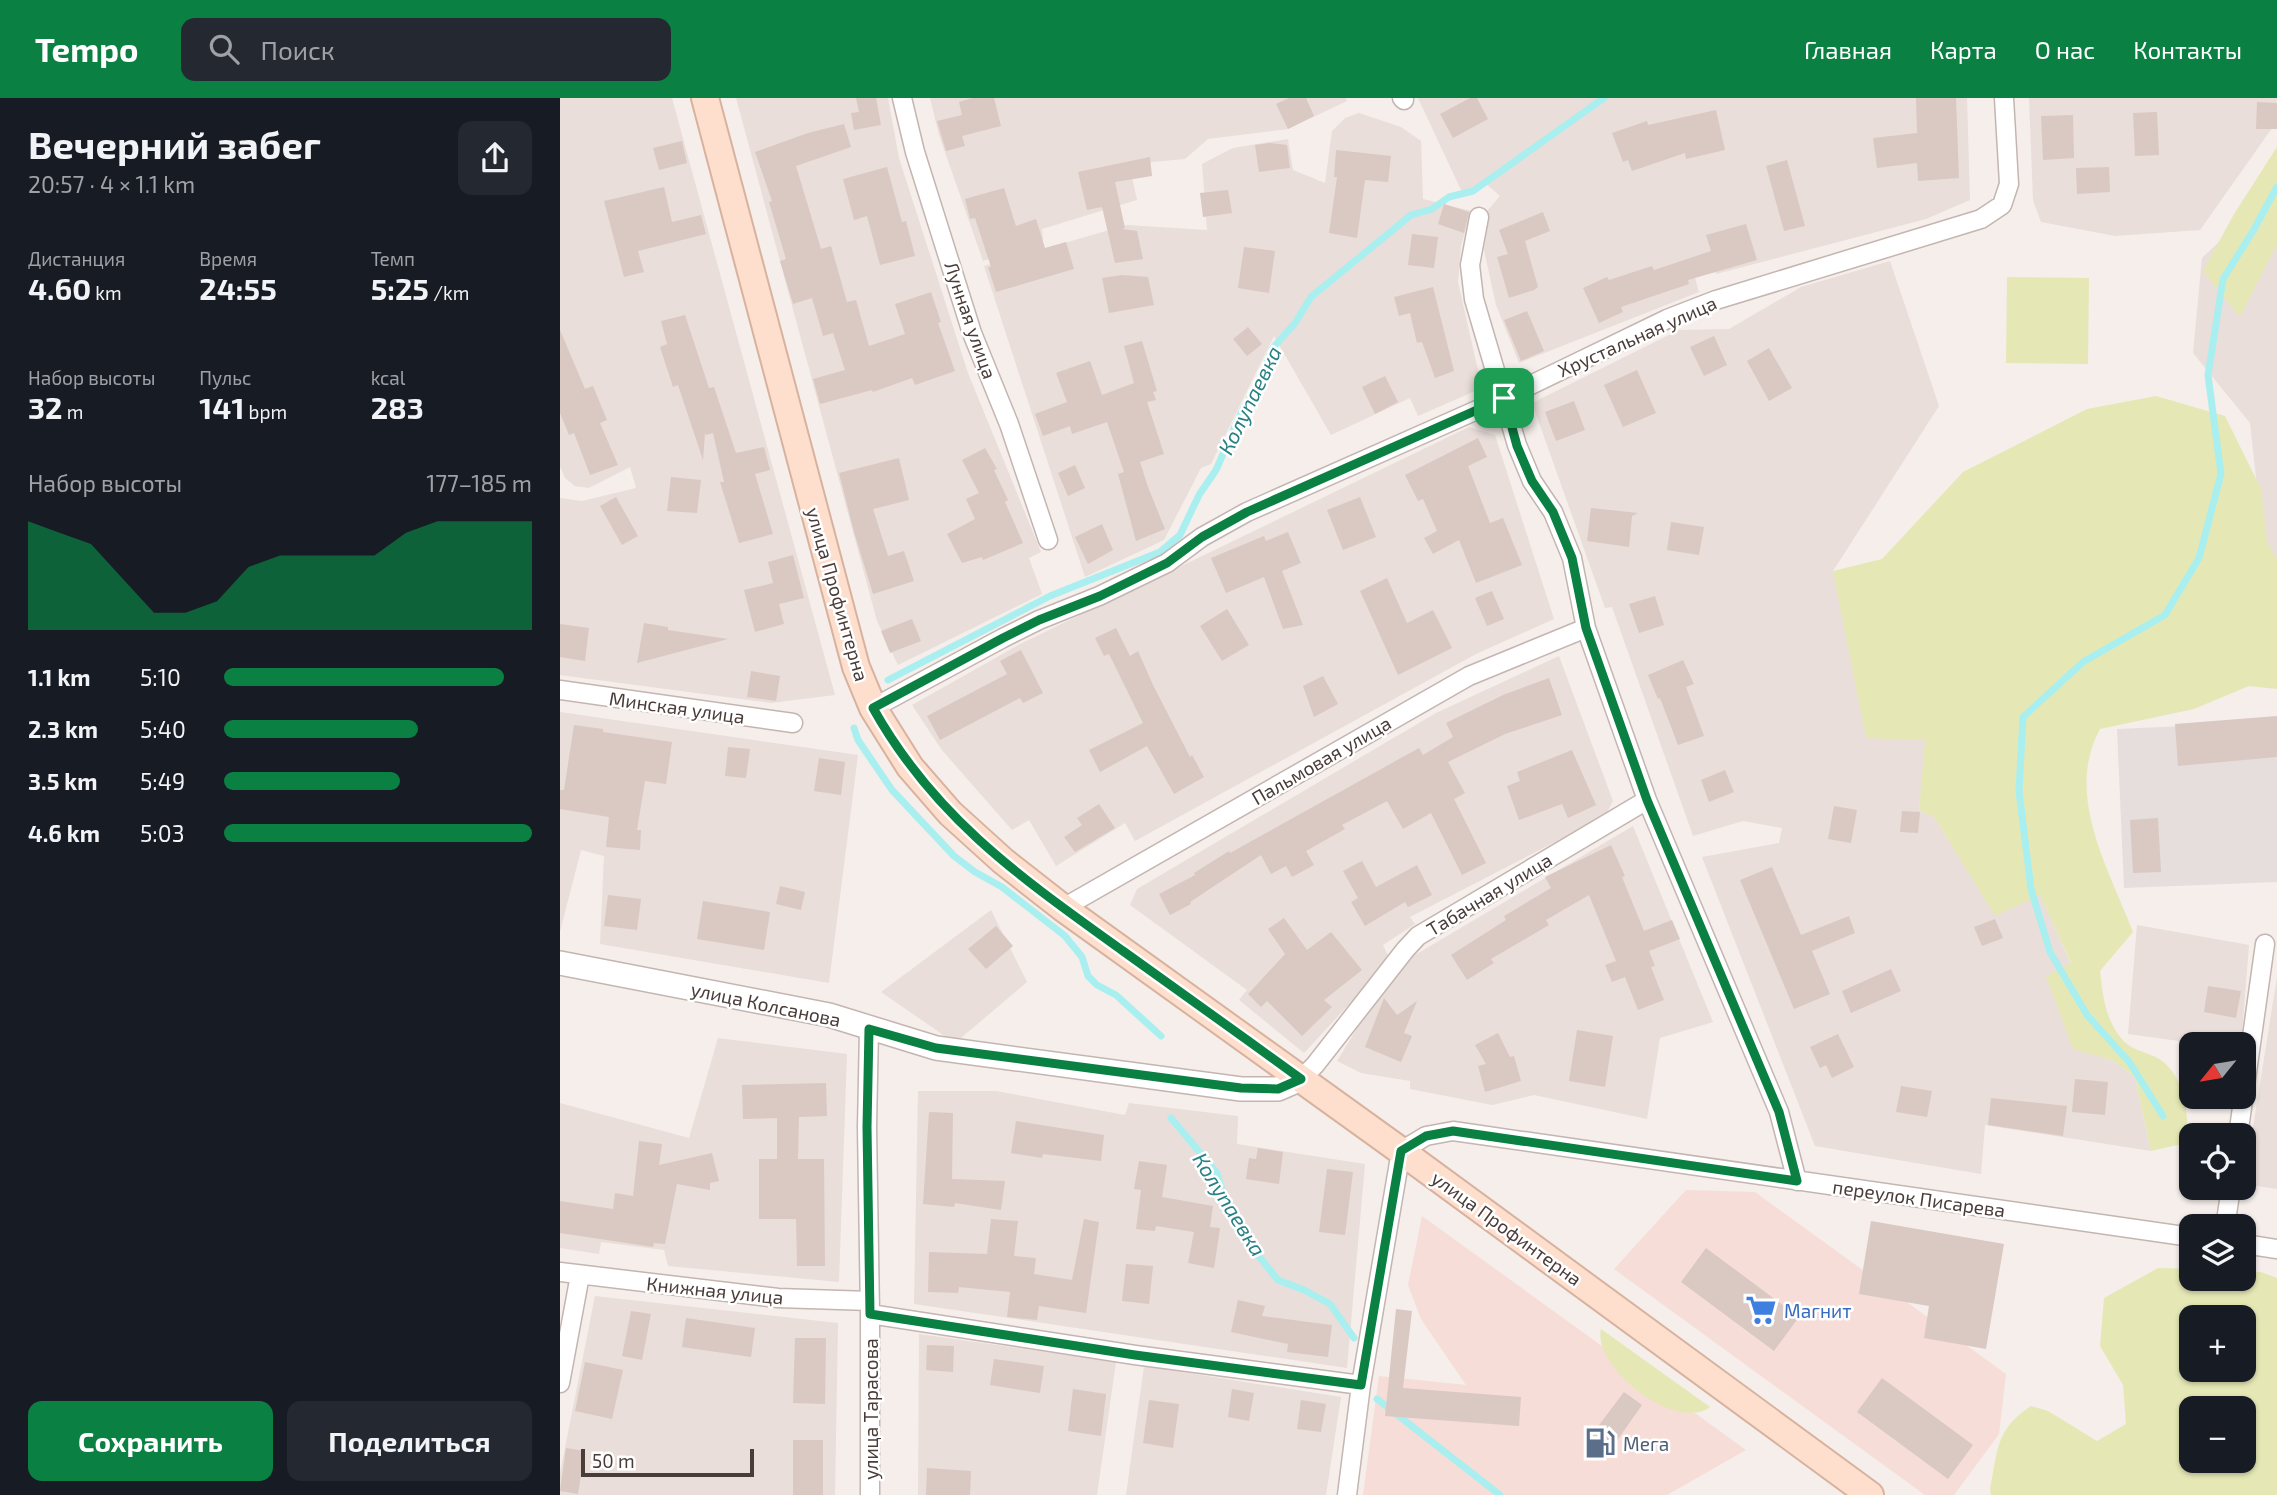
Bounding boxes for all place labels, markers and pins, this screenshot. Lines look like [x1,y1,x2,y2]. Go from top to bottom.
pin [1474,368,1534,428]
supermarket icon: Магнит [1744,1293,1778,1327]
place label: Магнит [1784,1299,1851,1322]
fuel station icon: Мега [1583,1426,1617,1460]
place label: Мега [1623,1432,1669,1455]

